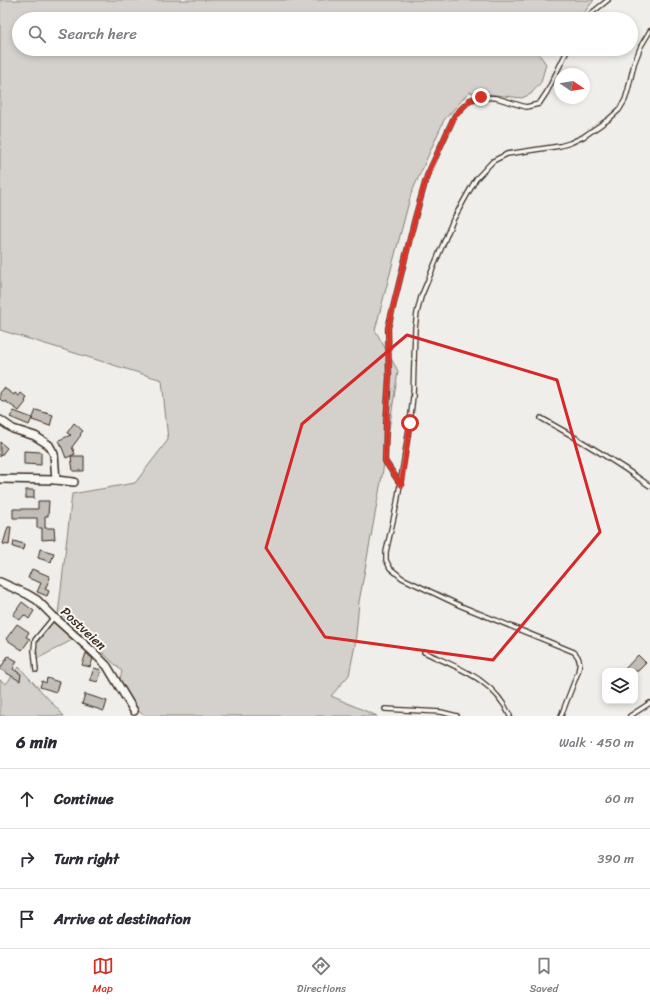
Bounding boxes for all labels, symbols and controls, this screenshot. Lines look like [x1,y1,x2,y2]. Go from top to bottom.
search box [12,12,638,56]
text: Search here [58,21,137,47]
icon: search [26,23,48,45]
north arrow [554,68,590,104]
route end [472,88,490,106]
route start [401,414,419,432]
street label: Postveien [55,601,112,656]
map controls [602,668,638,704]
button: layers [602,668,638,704]
text: 6 min [16,727,57,757]
text: Walk · 450 m [559,731,634,754]
text: Continue [54,786,114,812]
text: 60 m [605,787,634,810]
icon: ahead [16,788,38,810]
text: Turn right [54,846,119,872]
text: 390 m [597,847,634,870]
icon: right [16,848,38,870]
text: Arrive at destination [54,906,191,932]
icon: arrive [16,908,38,930]
tab: Map [92,955,114,998]
tab: Directions [297,955,346,998]
tab: Saved [529,955,558,998]

